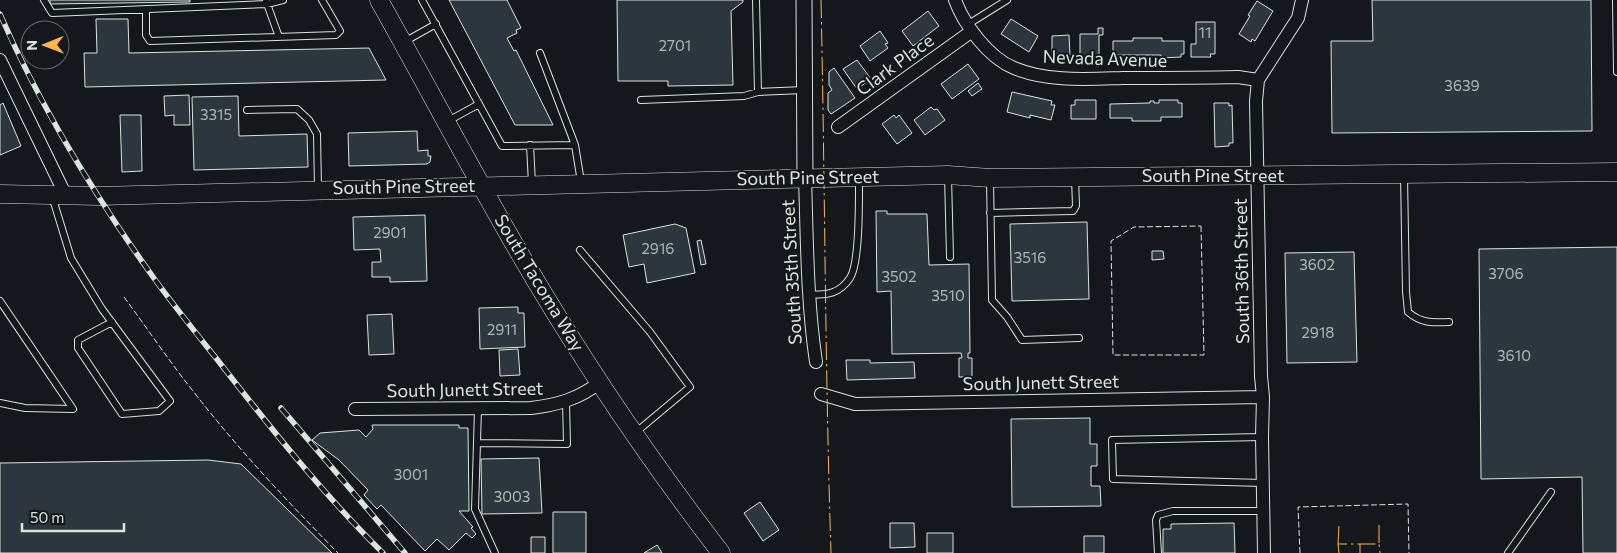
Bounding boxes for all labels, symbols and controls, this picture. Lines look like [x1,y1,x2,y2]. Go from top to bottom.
north arrow [20,20,70,70]
house number: 11 [1199,23,1211,41]
street label: Clark Place [851,29,937,100]
house number: 2701 [659,36,691,54]
text: N [23,40,40,51]
street label: Nevada Avenue [1042,45,1168,71]
house number: 3639 [1444,76,1480,94]
house number: 3315 [200,105,232,123]
street label: South Pine Street [1142,164,1284,186]
street label: South Pine Street [737,165,879,189]
street label: South Pine Street [333,174,475,198]
street label: South 36th Street [1229,198,1253,344]
street label: South 35th Street [776,199,806,345]
street label: South Tacoma Way [490,210,589,355]
house number: 2901 [373,223,407,241]
house number: 2916 [642,239,674,257]
house number: 3516 [1014,248,1046,266]
house number: 3602 [1299,255,1335,273]
house number: 3706 [1488,264,1524,282]
house number: 3502 [881,267,917,285]
house number: 3510 [931,286,965,304]
house number: 2911 [487,320,517,338]
house number: 2918 [1302,323,1334,341]
house number: 3610 [1497,346,1531,364]
street label: South Junett Street [963,370,1119,394]
street label: South Junett Street [387,377,543,401]
house number: 3001 [394,465,428,483]
house number: 3003 [494,487,530,505]
scale bar [22,500,125,532]
text: 50 m [30,508,64,526]

